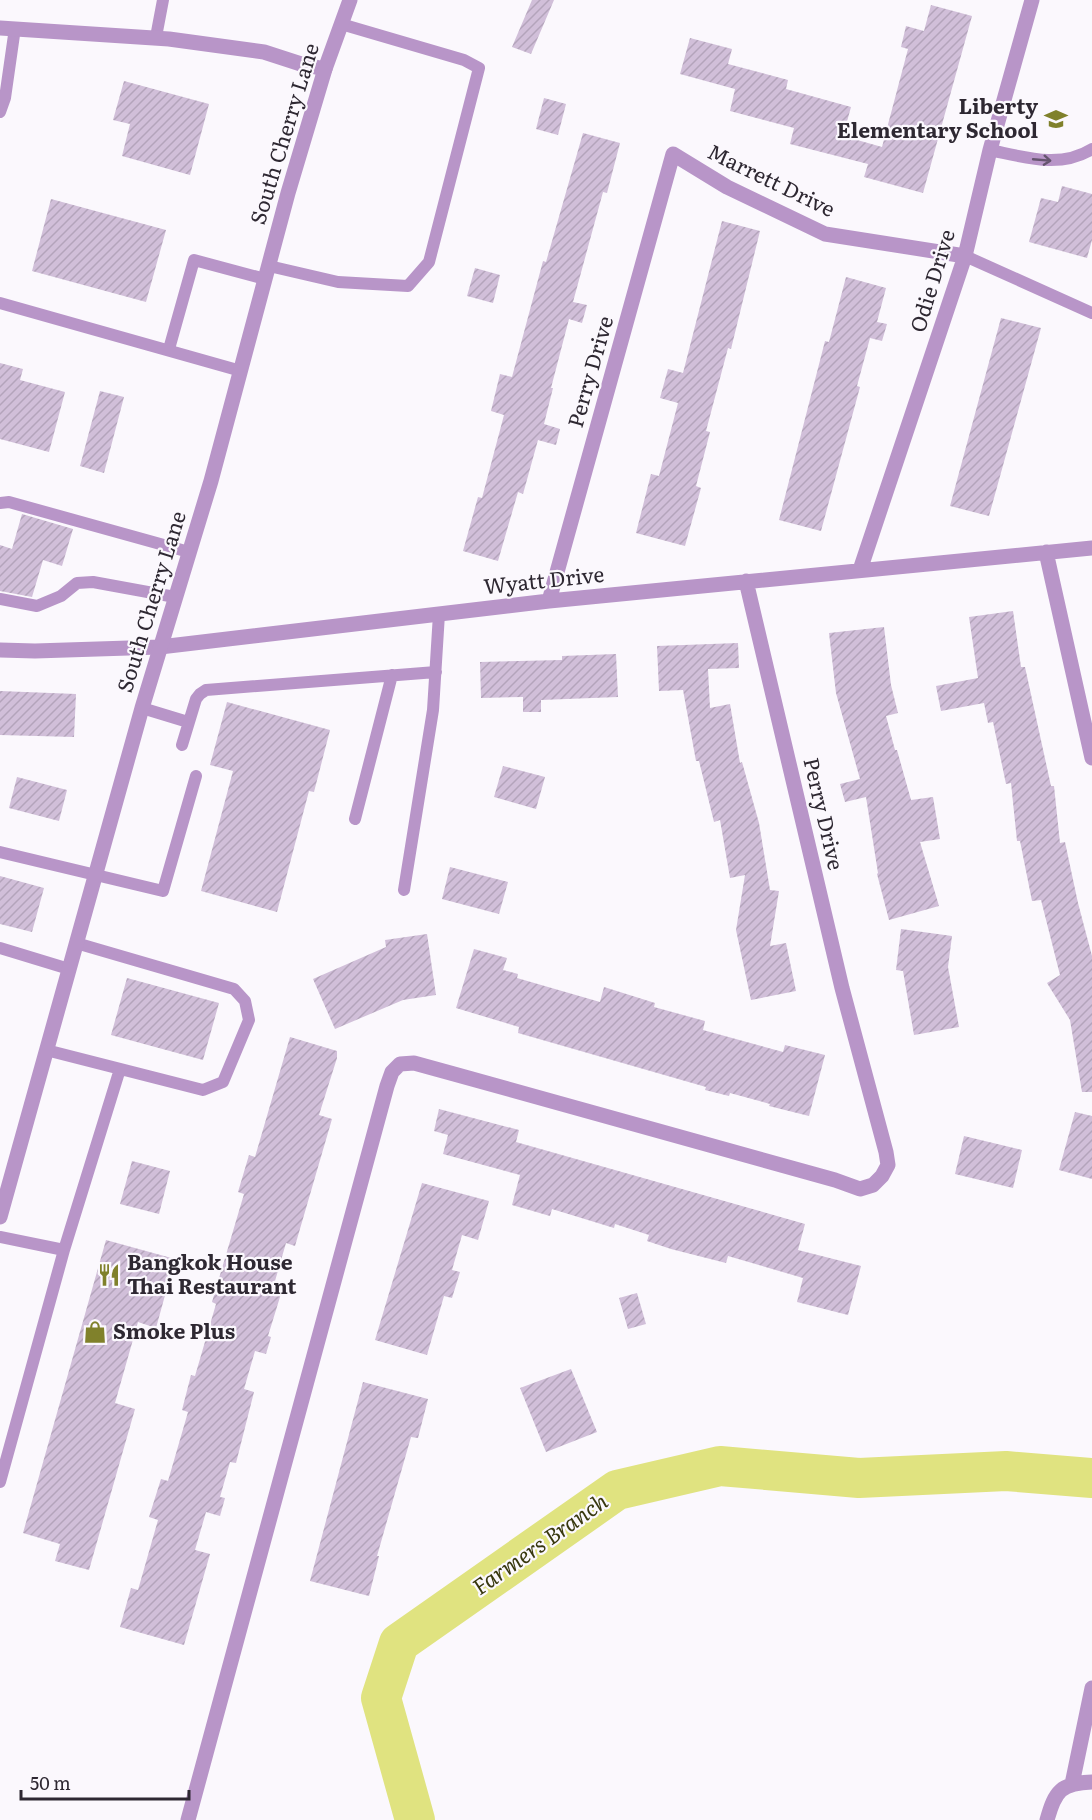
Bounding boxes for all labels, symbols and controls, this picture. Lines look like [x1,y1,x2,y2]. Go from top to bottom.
street label: South Cherry Lane [240,39,325,228]
place label: Liberty Elementary School [837,89,1038,144]
school or university icon: Liberty Elementary School [1043,106,1069,132]
street label: Marrett Drive [703,135,841,223]
one-way arrow [1031,155,1051,166]
street label: Odie Drive [900,225,961,336]
street label: Perry Drive [558,312,619,431]
street label: South Cherry Lane [107,507,192,696]
street label: Wyatt Drive [482,557,606,600]
street label: Perry Drive [797,754,853,873]
place label: Bangkok House Thai Restaurant [127,1245,297,1300]
restaurant icon: Bangkok House Thai Restaurant [96,1262,122,1288]
place label: Smoke Plus [113,1314,235,1345]
shop icon: Smoke Plus [82,1319,108,1345]
water label: Farmers Branch [465,1484,614,1602]
scale bar [21,1763,189,1801]
text: 50 m [30,1769,71,1796]

